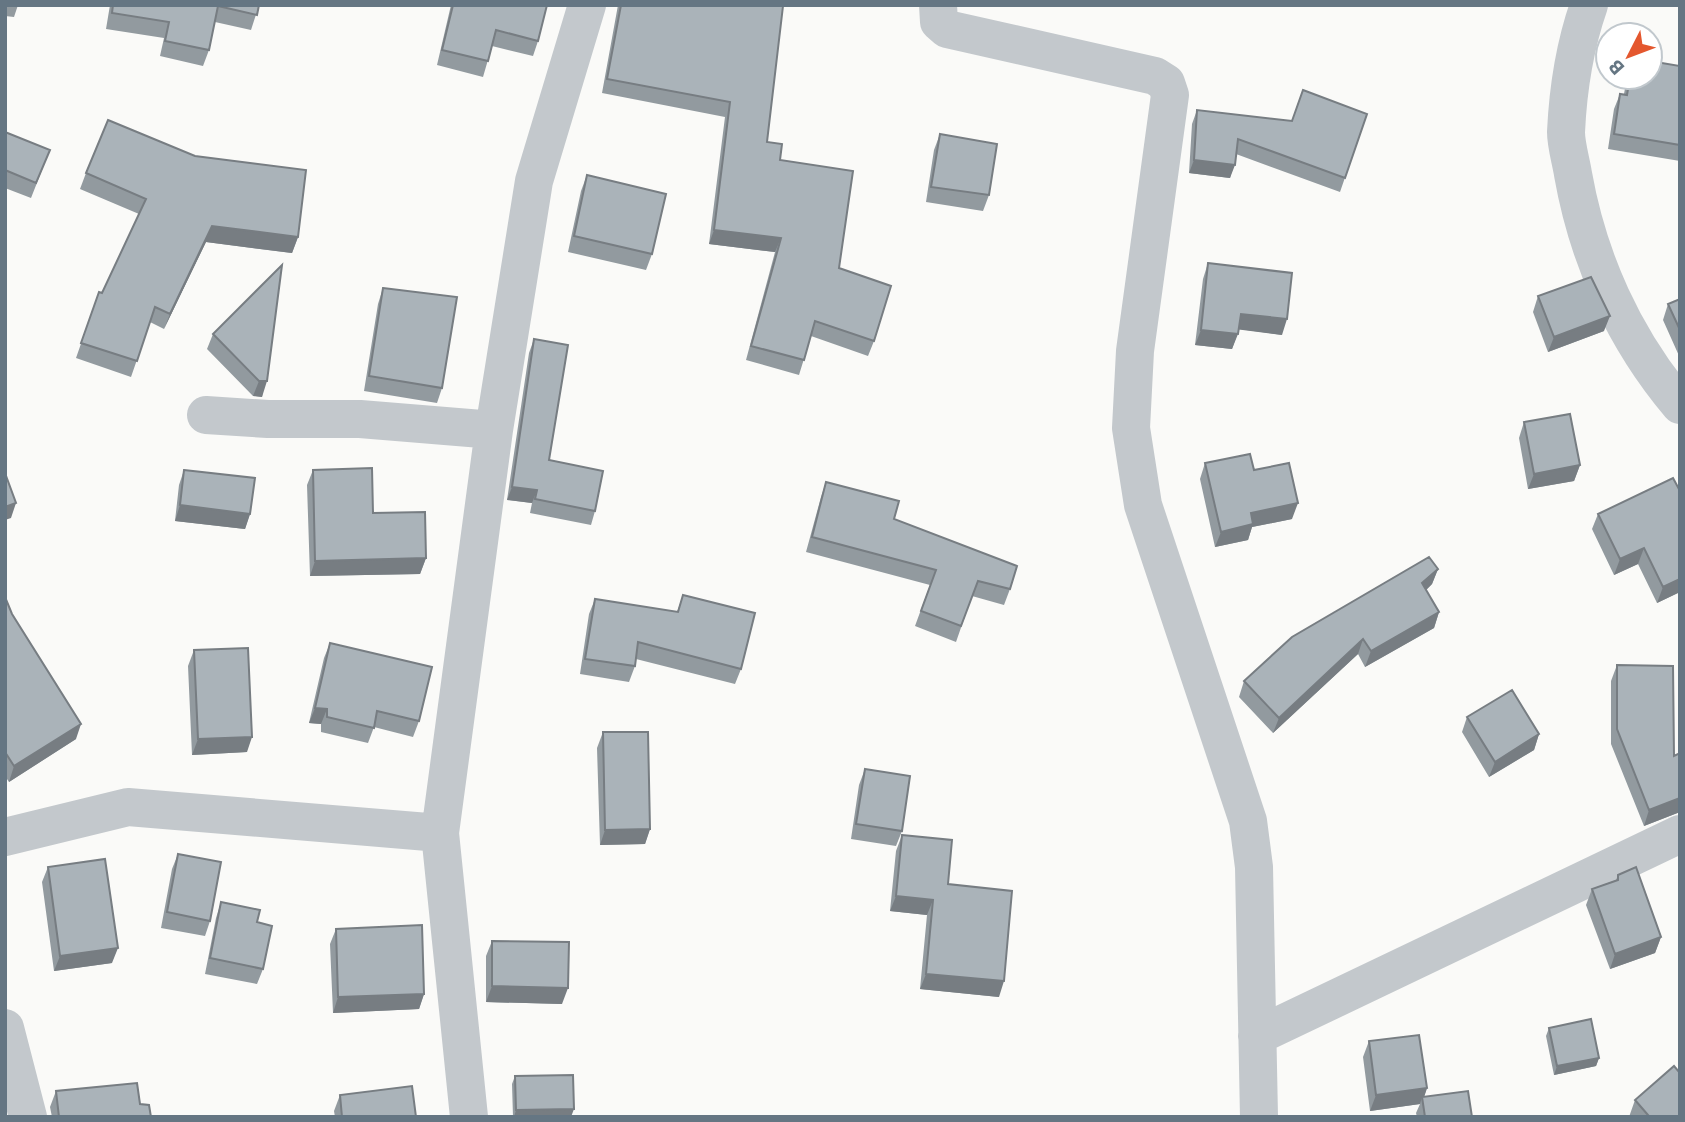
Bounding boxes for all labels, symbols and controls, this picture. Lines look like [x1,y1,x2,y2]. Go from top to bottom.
north arrow [1594,21,1664,91]
text: B [1602,54,1630,81]

